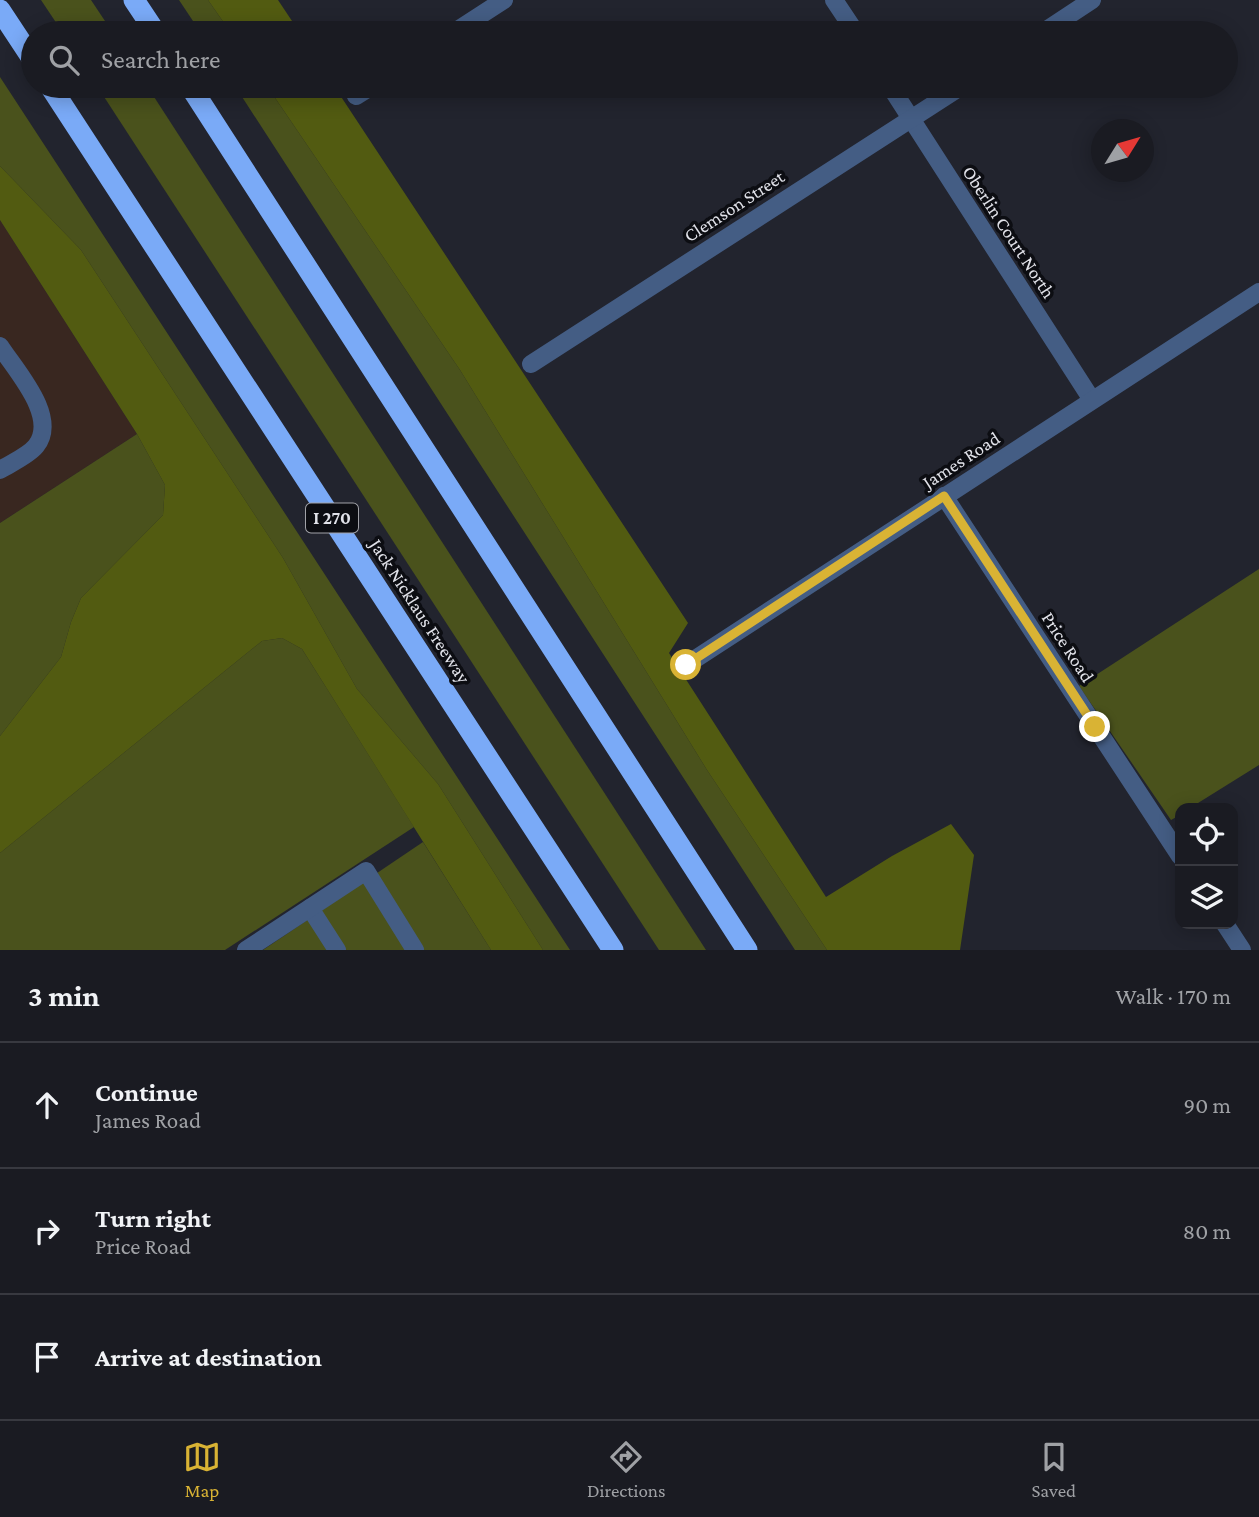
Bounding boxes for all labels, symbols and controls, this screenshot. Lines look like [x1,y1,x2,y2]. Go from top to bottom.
search box [21,21,1238,98]
icon: search [45,41,83,79]
text: Search here [101,45,220,74]
north arrow [1091,119,1154,182]
street label: Oberlin Court North [958,162,1060,302]
street label: Clemson Street [680,165,789,246]
street label: James Road [917,427,1003,494]
road number: I 270 [306,504,358,532]
street label: Jack Nicklaus Freeway [364,533,475,687]
street label: Price Road [1038,608,1098,686]
route start [670,649,701,680]
route end [1079,711,1110,742]
map controls [1175,803,1238,929]
button: locate [1175,803,1238,866]
button: layers [1175,866,1238,929]
text: 3 min [28,979,100,1012]
text: Walk · 170 m [1115,983,1231,1009]
text: Continue [95,1078,198,1107]
icon: ahead [28,1086,66,1124]
text: 90 m [1184,1092,1231,1118]
text: James Road [95,1107,201,1133]
text: Turn right [95,1204,211,1233]
icon: right [28,1212,66,1250]
text: 80 m [1183,1218,1231,1244]
text: Price Road [95,1233,191,1259]
icon: arrive [28,1338,66,1376]
text: Arrive at destination [95,1343,322,1372]
tab: Map [183,1438,221,1501]
tab: Directions [587,1438,666,1501]
tab: Saved [1031,1438,1076,1501]

